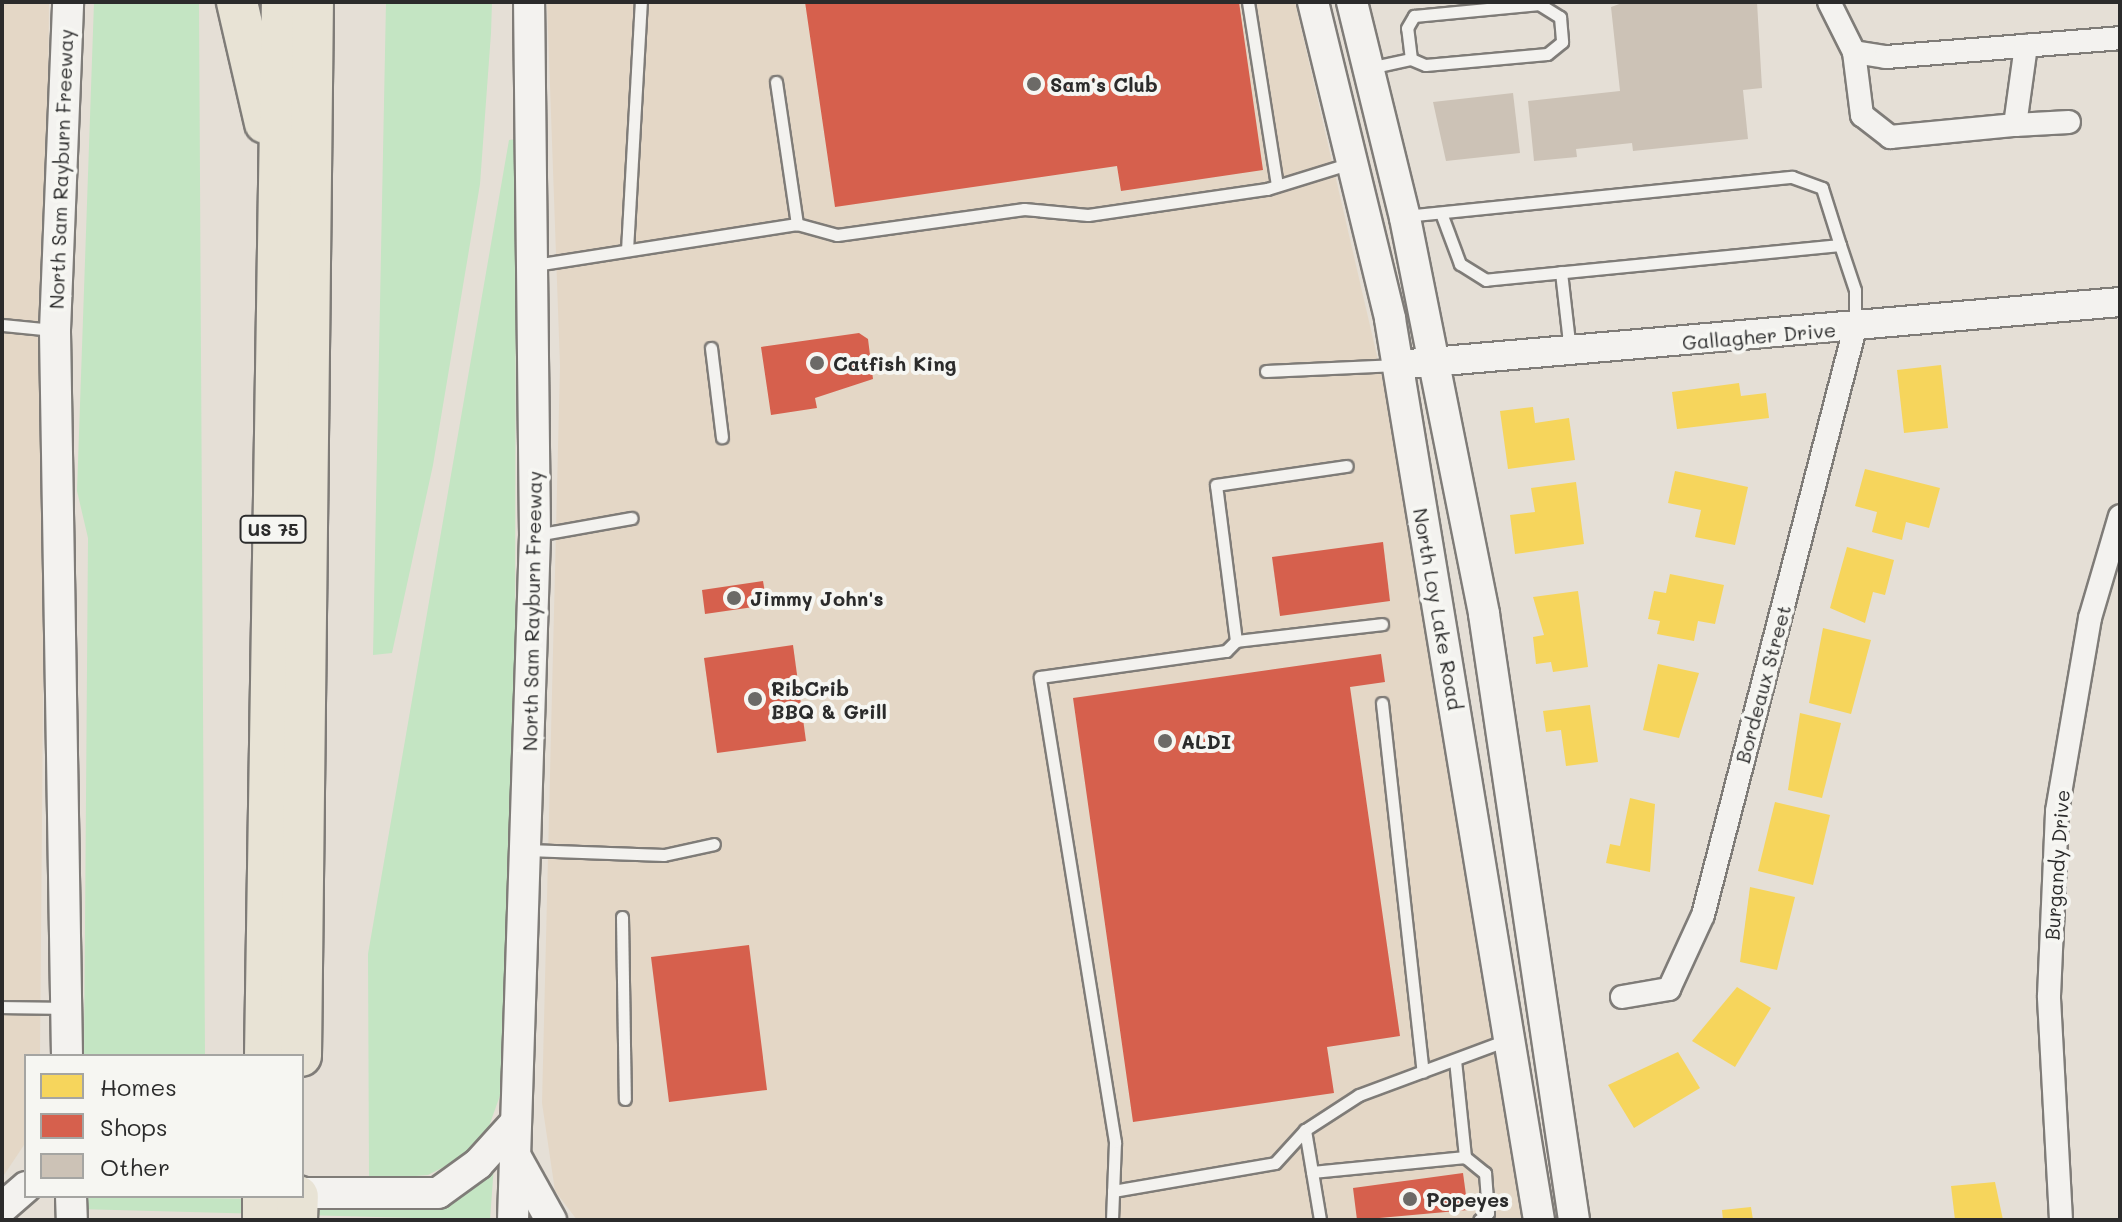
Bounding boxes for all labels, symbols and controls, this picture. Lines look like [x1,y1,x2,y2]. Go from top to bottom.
street label: North Sam Rayburn Freeway [44,28,78,310]
place label: Sam's Club [1050,72,1158,96]
marker: Sam's Club [1025,75,1043,93]
street label: Gallagher Drive [1681,317,1837,355]
place label: Catfish King [833,351,957,375]
marker: Catfish King [808,354,826,372]
street label: North Sam Rayburn Freeway [518,471,546,751]
street label: North Loy Lake Road [1408,506,1468,712]
road number: US 75 [239,515,307,543]
place label: Jimmy John's [750,586,884,610]
marker: Jimmy John's [725,589,743,607]
street label: Bordeaux Street [1730,602,1796,766]
place label: RibCrib BBQ & Grill [771,676,887,723]
marker: RibCrib BBQ & Grill [746,690,764,708]
place label: ALDI [1181,729,1231,753]
marker: ALDI [1156,732,1174,750]
street label: Burgandy Drive [2040,789,2074,941]
legend [24,1054,304,1198]
text: Homes [100,1071,177,1102]
text: Shops [100,1111,168,1142]
text: Other [100,1151,170,1182]
place label: Popeyes [1426,1187,1509,1211]
marker: Popeyes [1401,1190,1419,1208]

